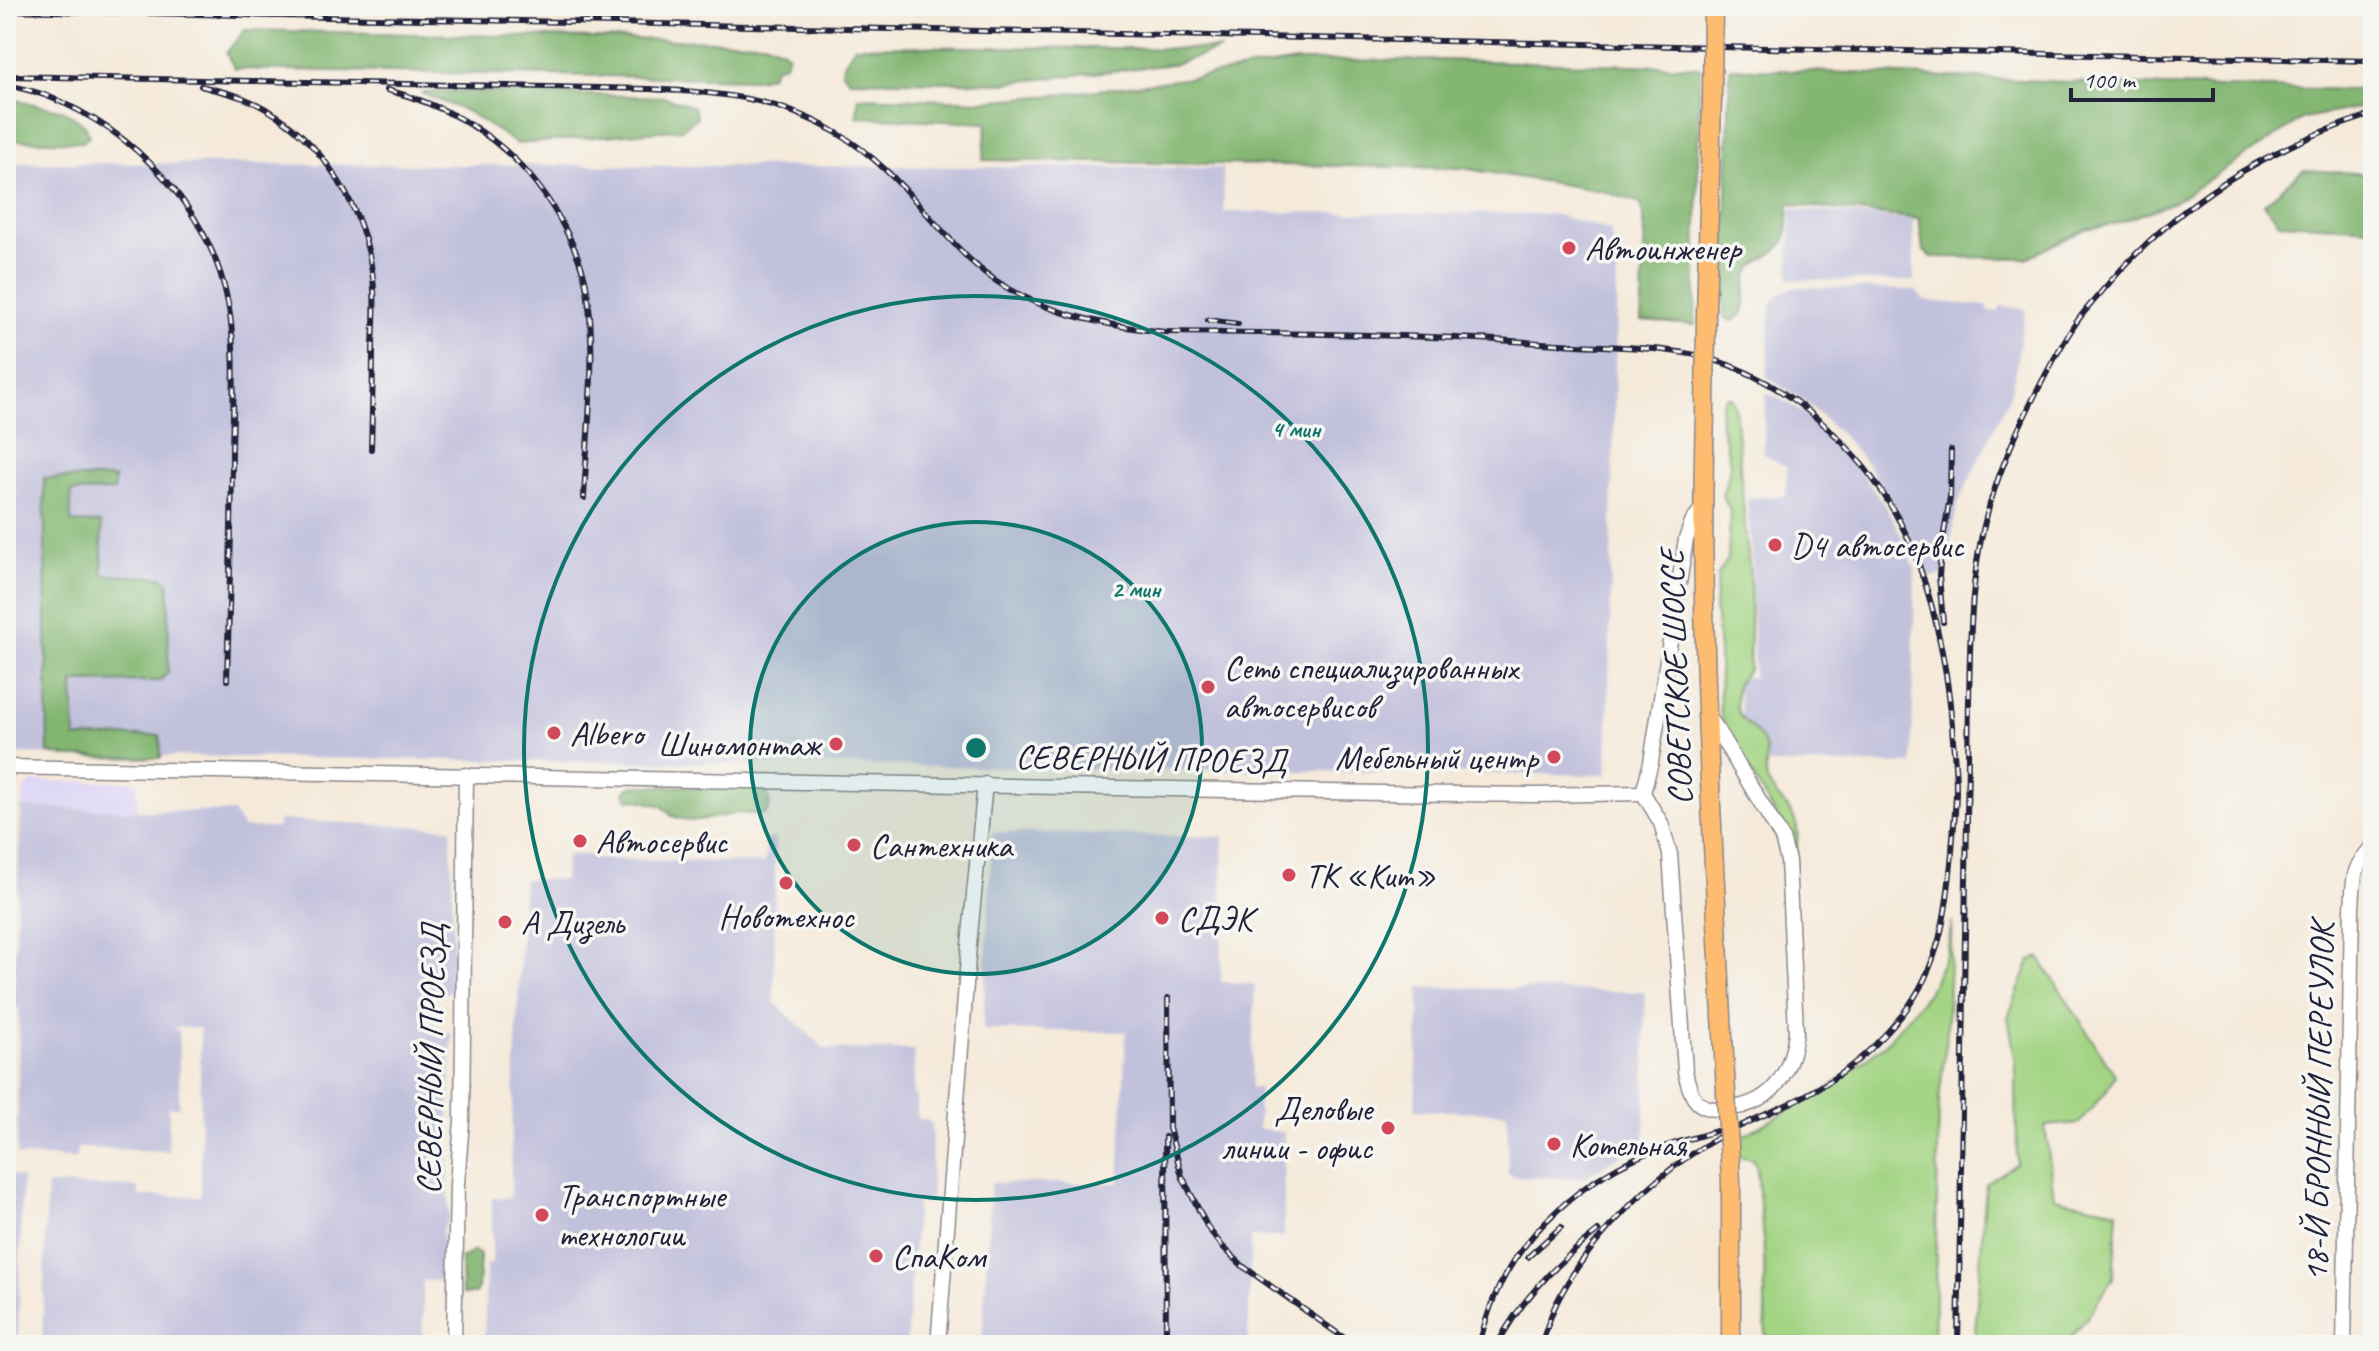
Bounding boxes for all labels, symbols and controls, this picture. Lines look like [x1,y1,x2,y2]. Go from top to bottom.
scale bar [2071,52,2213,102]
text: 100 m [2083,65,2137,95]
place label: Автоинженер [1585,227,1743,270]
marker: Автоинженер [1560,239,1578,257]
text: 4 мин [1272,414,1322,444]
place label: D4 автосервис [1791,524,1965,567]
marker: D4 автосервис [1766,536,1784,554]
street label: СОВЕТСКОЕ ШОССЕ [1649,544,1701,806]
text: 2 мин [1112,574,1162,604]
place label: Сеть специализированных автосервисов [1224,646,1520,728]
marker: Сеть специализированных автосервисов [1199,678,1217,696]
place label: Albero [570,712,647,755]
place label: Шиномонтаж [658,723,824,766]
marker: Albero [545,724,563,742]
centre of rings [962,734,990,762]
marker: Шиномонтаж [827,735,845,753]
street label: СЕВЕРНЫЙ ПРОЕЗД [1015,735,1289,782]
place label: Мебельный центр [1335,736,1540,779]
marker: Мебельный центр [1545,748,1563,766]
place label: Автосервис [596,820,729,863]
place label: Сантехника [870,824,1014,867]
marker: Автосервис [571,832,589,850]
marker: Сантехника [845,836,863,854]
place label: ТК «Кит» [1305,854,1436,897]
marker: ТК «Кит» [1280,866,1298,884]
marker: Новотехнос [777,874,795,892]
place label: Новотехнос [719,895,856,938]
place label: СДЭК [1178,897,1259,940]
place label: А Дизель [521,901,626,944]
marker: СДЭК [1153,909,1171,927]
marker: А Дизель [496,913,514,931]
street label: 18-Й БРОННЫЙ ПЕРЕУЛОК [2294,915,2343,1282]
street label: СЕВЕРНЫЙ ПРОЕЗД [407,921,454,1195]
place label: Деловые линии - офис [1222,1087,1375,1169]
marker: Деловые линии - офис [1379,1119,1397,1137]
place label: Котельная [1570,1123,1688,1166]
marker: Котельная [1545,1135,1563,1153]
place label: Транспортные технологии [558,1174,728,1256]
marker: Транспортные технологии [533,1206,551,1224]
place label: СпаКом [892,1235,987,1278]
marker: СпаКом [867,1247,885,1265]

